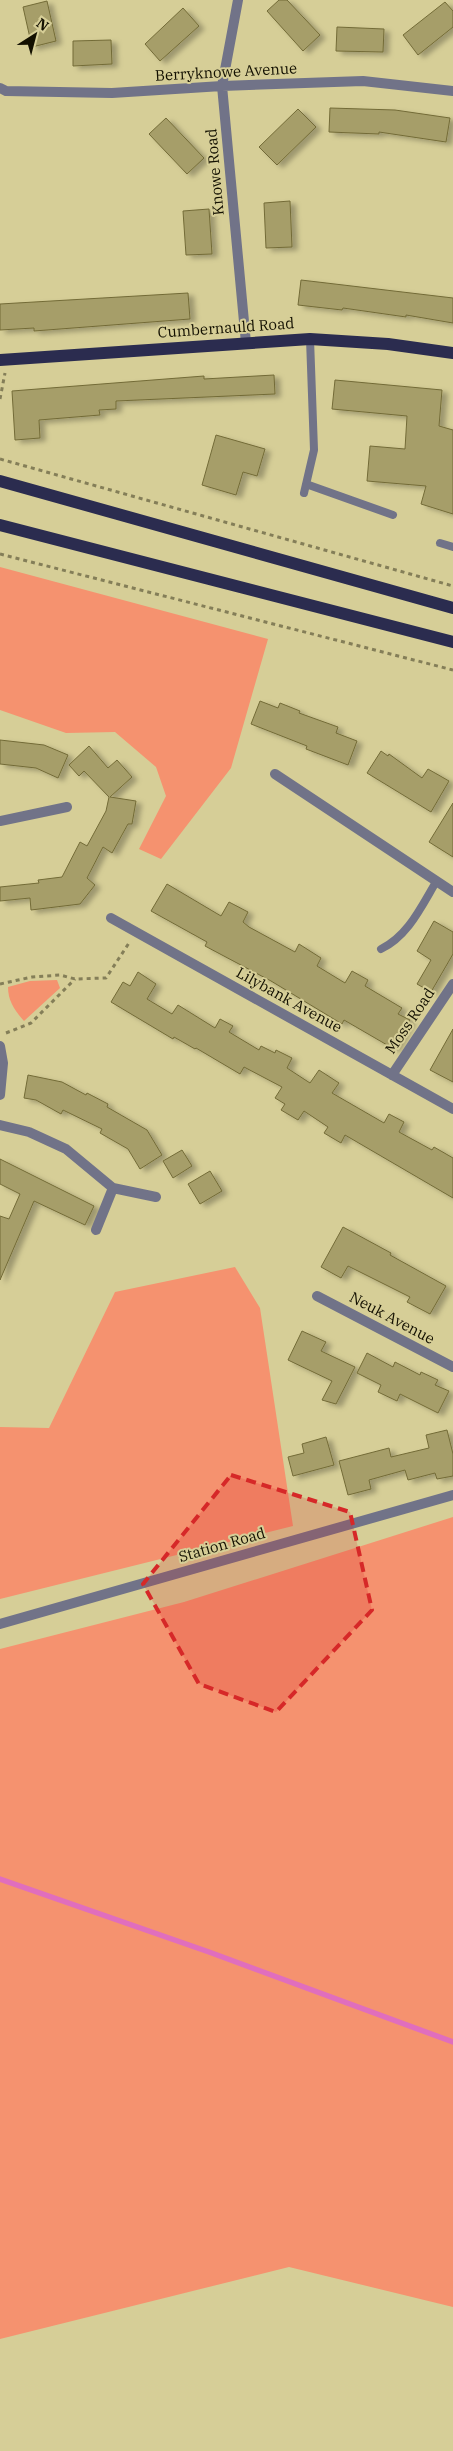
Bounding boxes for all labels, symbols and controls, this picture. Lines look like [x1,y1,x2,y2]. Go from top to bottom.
north arrow [10,10,60,60]
text: N [33,14,52,35]
street label: Berryknowe Avenue [154,58,298,85]
street label: Knowe Road [201,128,228,216]
street label: Cumbernauld Road [157,313,295,342]
street label: Lilybank Avenue [233,963,345,1036]
street label: Moss Road [381,984,439,1057]
street label: Neuk Avenue [346,1287,438,1348]
street label: Station Road [176,1523,267,1566]

